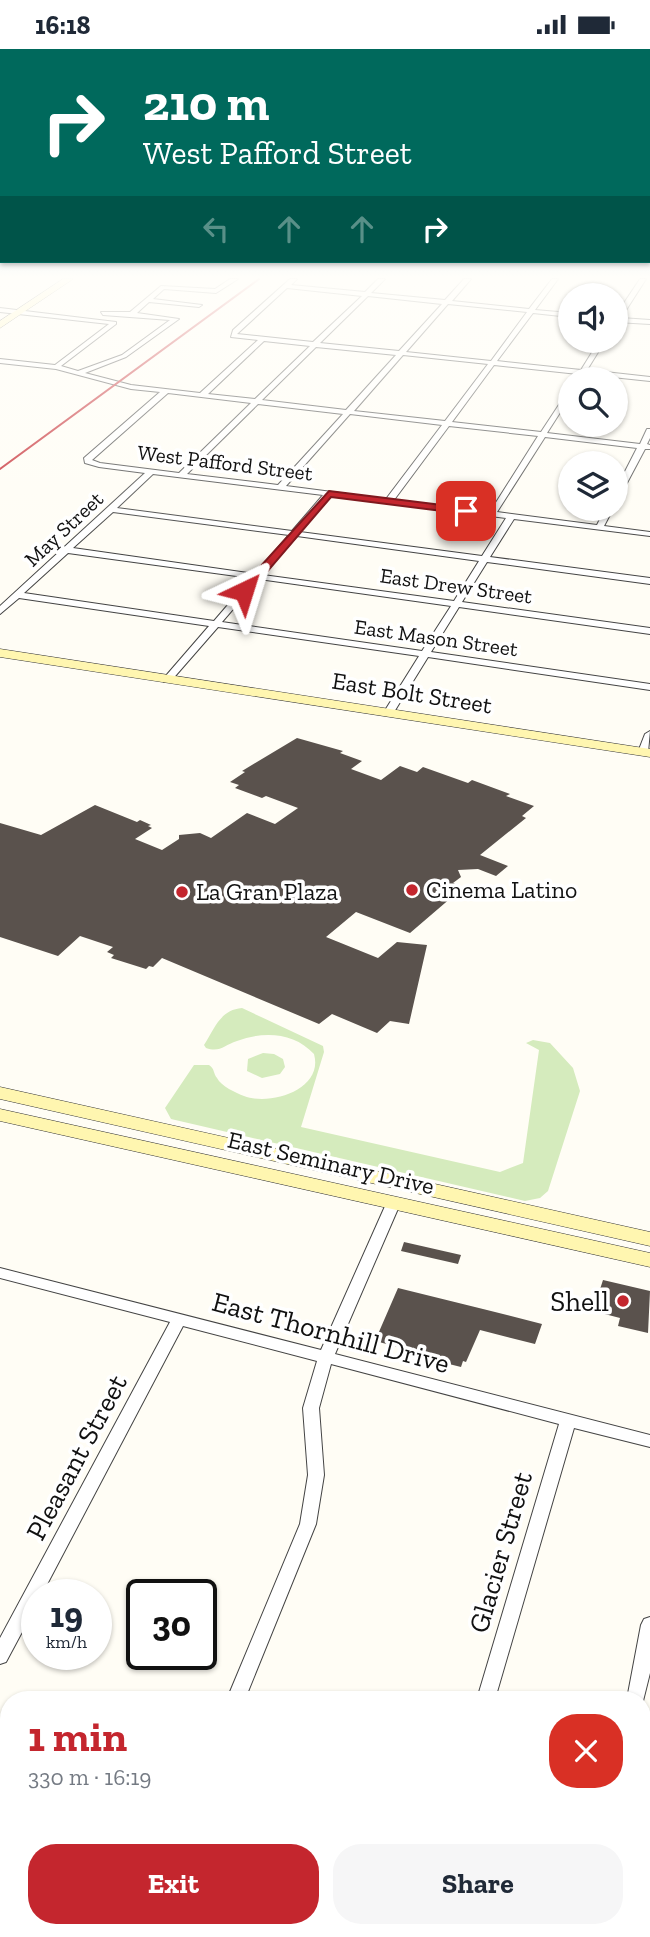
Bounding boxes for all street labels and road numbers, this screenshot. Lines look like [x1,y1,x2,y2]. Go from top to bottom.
street label: West Pafford Street [136,439,314,486]
street label: May Street [19,486,108,571]
street label: East Drew Street [378,562,534,609]
street label: East Mason Street [353,614,520,661]
street label: East Bolt Street [330,666,494,719]
street label: East Seminary Drive [225,1125,437,1200]
street label: East Thornhill Drive [209,1285,453,1380]
street label: Pleasant Street [19,1368,134,1546]
street label: Glacier Street [462,1467,539,1636]

